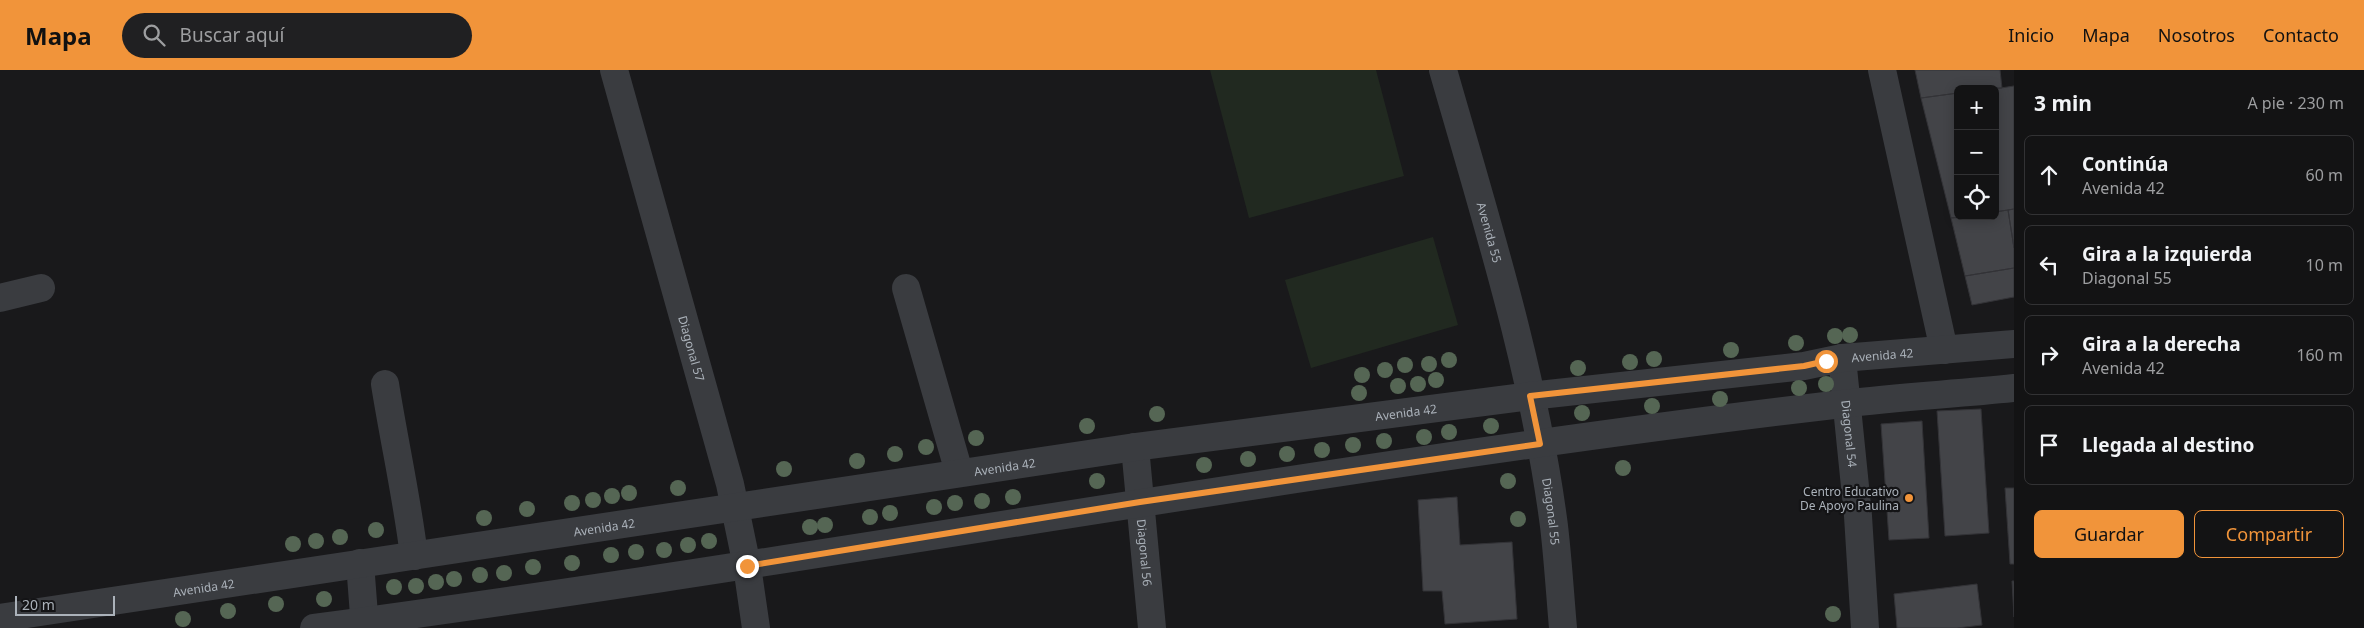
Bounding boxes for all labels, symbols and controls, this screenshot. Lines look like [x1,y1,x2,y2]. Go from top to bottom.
search box [122,13,472,58]
text: Mapa [25,19,92,52]
icon: search [140,21,168,49]
text: Buscar aquí [180,22,284,48]
text: Inicio [2008,23,2054,47]
text: Mapa [2082,23,2130,47]
text: Nosotros [2158,23,2235,47]
text: Contacto [2263,23,2339,47]
map controls [1954,85,1999,220]
button: + [1954,85,1999,130]
text: 3 min [2034,89,2092,117]
text: A pie · 230 m [2247,92,2344,114]
button: − [1954,130,1999,175]
text: Continúa [2082,151,2168,177]
icon: ahead [2035,161,2063,189]
text: 60 m [2306,164,2343,186]
button: locate [1954,175,1999,220]
text: Avenida 42 [2082,177,2165,199]
street label: Avenida 55 [1473,200,1506,265]
text: Gira a la izquierda [2082,241,2252,267]
icon: left [2035,251,2063,279]
text: 10 m [2306,254,2343,276]
text: Diagonal 55 [2082,267,2172,289]
street label: Diagonal 57 [675,314,709,383]
text: Gira a la derecha [2082,331,2241,357]
icon: right [2035,341,2063,369]
street label: Avenida 42 [1851,344,1914,366]
text: 160 m [2296,344,2343,366]
route start [1815,350,1838,373]
text: Avenida 42 [2082,357,2165,379]
street label: Diagonal 54 [1838,399,1862,468]
street label: Avenida 42 [1374,400,1438,424]
icon: arrive [2035,431,2063,459]
text: Llegada al destino [2082,432,2254,458]
street label: Avenida 42 [973,454,1037,480]
street label: Diagonal 55 [1539,477,1565,546]
place label: Centro Educativo De Apoyo Paulina [1800,483,1899,514]
marker: Centro Educativo De Apoyo Paulina [1903,492,1915,504]
button: Guardar [2034,510,2184,558]
button: Compartir [2194,510,2344,558]
street label: Avenida 42 [572,514,636,540]
street label: Diagonal 56 [1133,518,1157,587]
route end [736,555,759,578]
street label: Avenida 42 [172,574,236,600]
scale bar [15,593,115,616]
text: 20 m [22,595,55,614]

